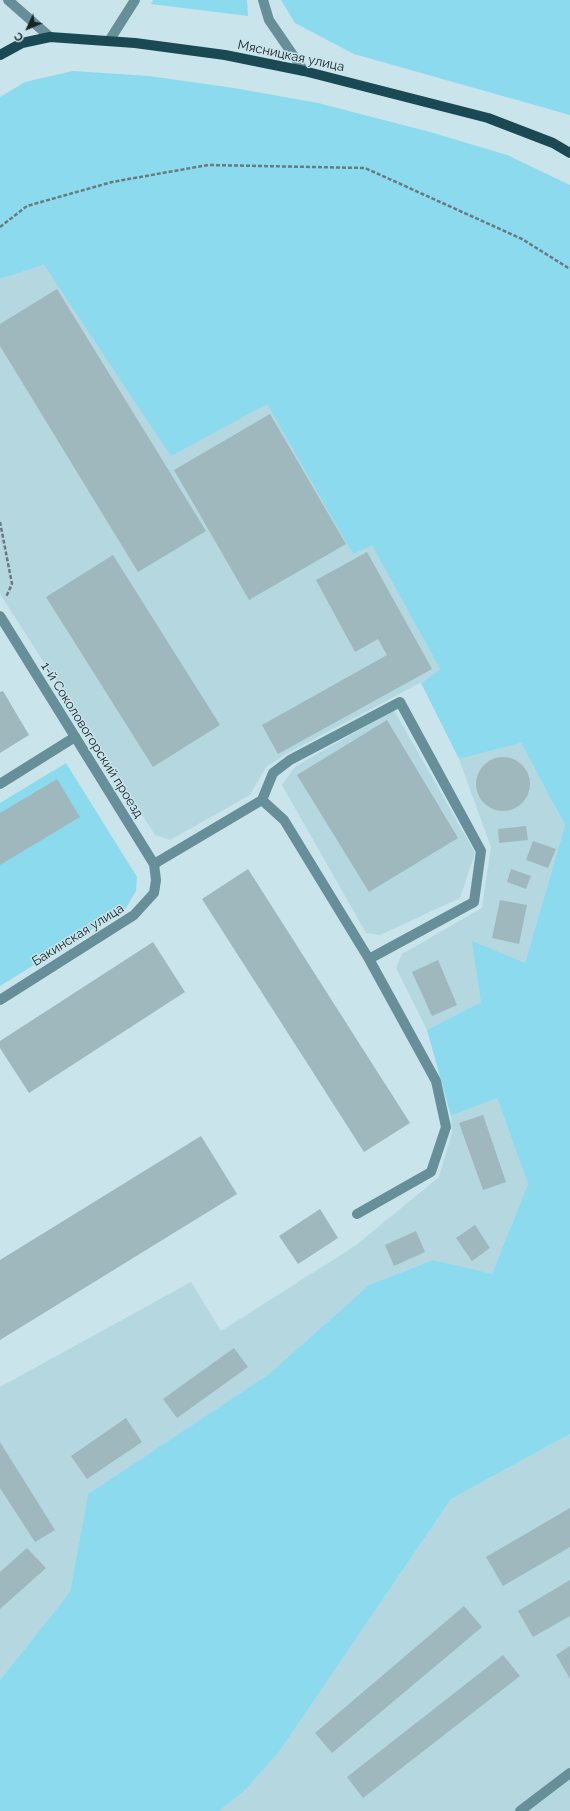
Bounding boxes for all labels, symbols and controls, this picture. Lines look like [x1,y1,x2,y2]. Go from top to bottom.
north arrow [8,8,48,48]
text: С [12,29,26,44]
street label: Мясницкая улица [236,37,346,75]
street label: 1-й Соколовогорский проезд [38,659,146,821]
street label: Бакинская улица [29,900,127,970]

